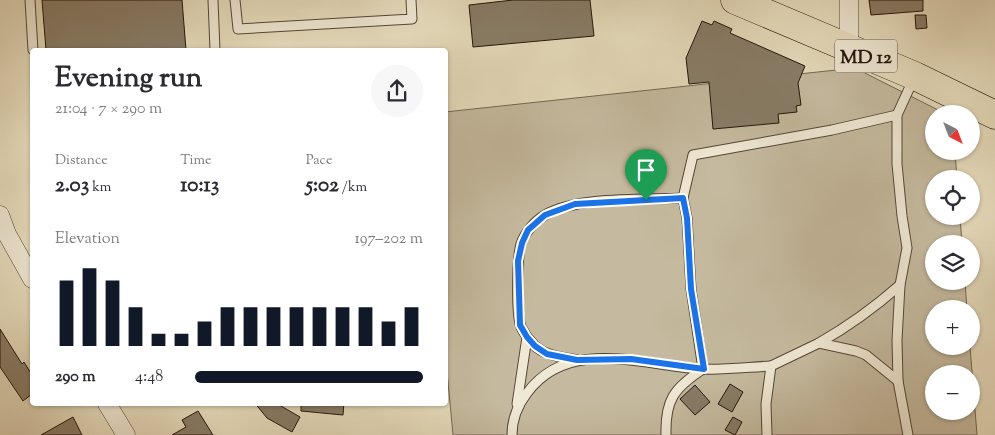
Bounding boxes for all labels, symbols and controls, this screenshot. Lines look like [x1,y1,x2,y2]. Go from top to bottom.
road number: MD 12 [835,40,897,72]
text: Evening run [55,59,202,99]
button: share [371,65,423,117]
text: 21:04 · 7 × 290 m [55,98,162,121]
north arrow [925,105,980,160]
map controls [925,105,980,420]
pin [625,149,667,200]
text: Distance [55,151,108,171]
text: Time [180,151,211,171]
text: Pace [306,151,332,171]
icon: arrive [632,156,660,184]
button: locate [925,170,980,225]
text: 2.03 [55,171,89,201]
text: 10:13 [180,171,219,201]
text: 5:02 [306,171,339,201]
text: km [89,178,111,198]
text: /km [339,178,367,198]
text: Elevation [55,228,120,251]
text: 197–202 m [354,228,423,251]
button: layers [925,235,980,290]
button: + [925,300,980,355]
button: − [925,365,980,420]
text: 290 m [55,366,95,389]
text: 4:48 [135,366,163,389]

